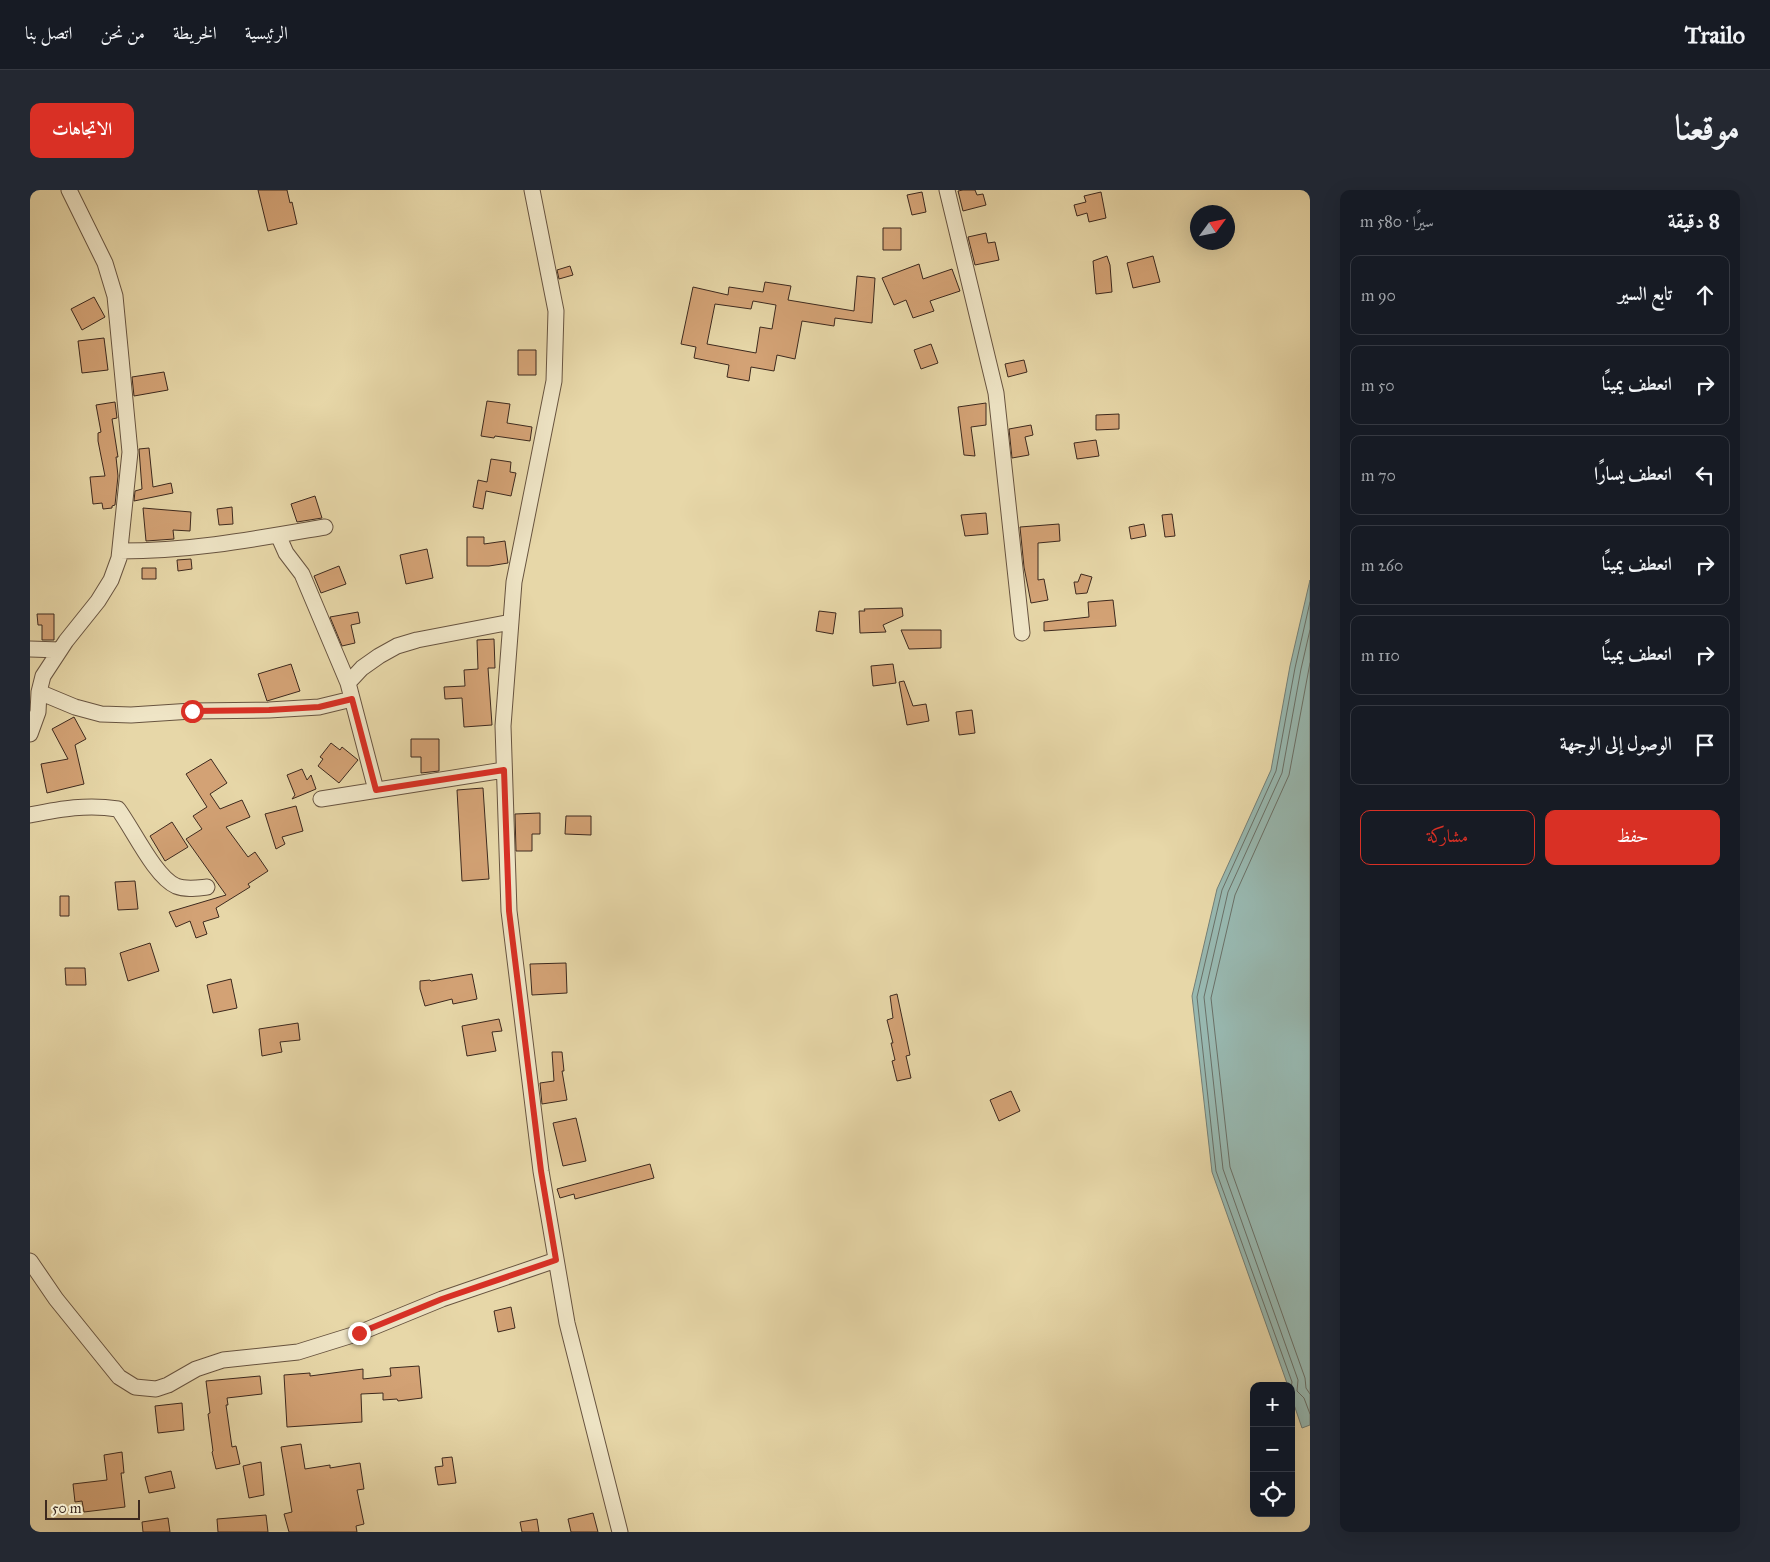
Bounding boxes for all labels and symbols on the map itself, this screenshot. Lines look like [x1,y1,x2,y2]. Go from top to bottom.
north arrow [1190,205,1235,250]
route start [181,700,204,723]
route end [348,1322,371,1345]
scale bar [45,1497,140,1520]

